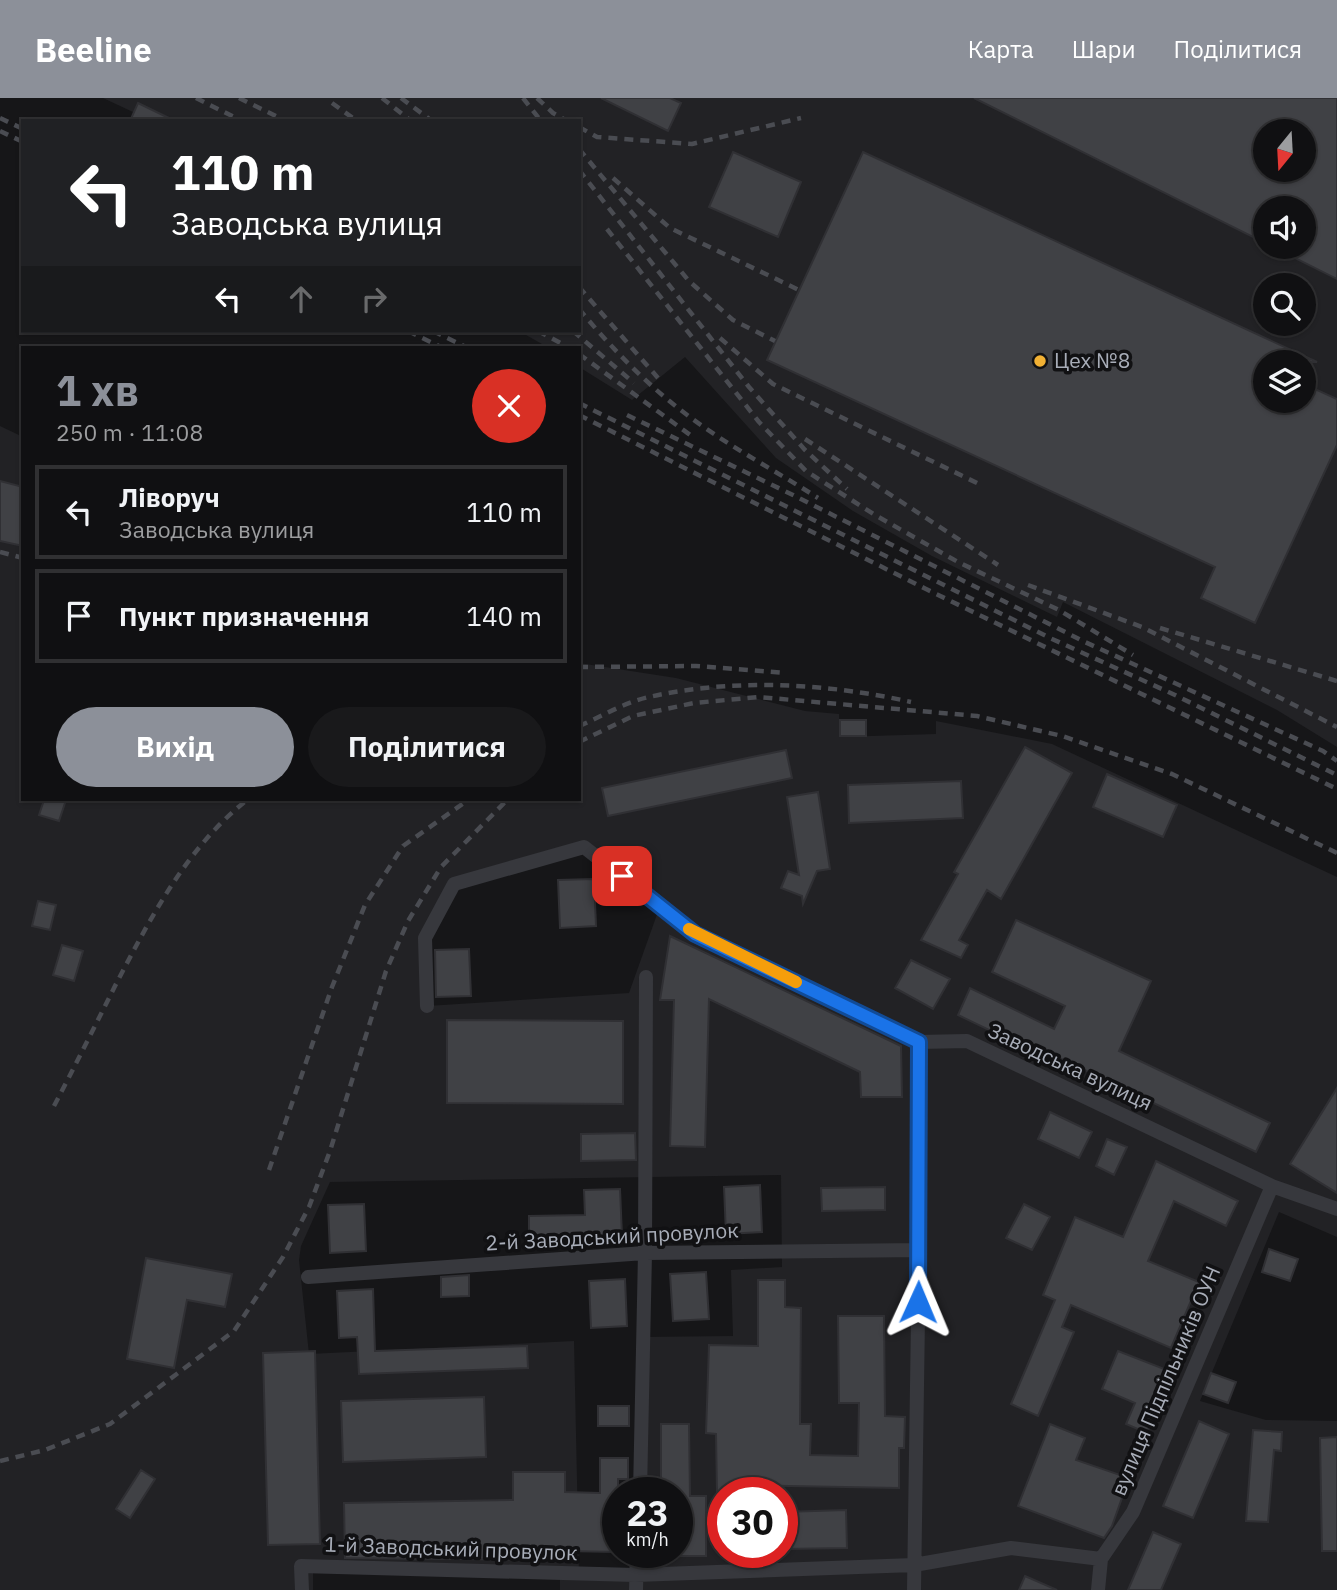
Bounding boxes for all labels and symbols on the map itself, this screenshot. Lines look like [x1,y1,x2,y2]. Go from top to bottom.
north arrow [1253,119,1316,182]
place label: Цех №8 [1054,346,1130,374]
marker: Цех №8 [1032,353,1048,369]
pin [592,846,652,906]
street label: Заводська вулиця [984,1016,1157,1116]
street label: 2-й Заводський провулок [485,1215,739,1257]
street label: вулиця Підпільників ОУН [1104,1261,1226,1500]
position arrow [881,1265,955,1339]
speed limit sign: 30 [707,1477,798,1568]
street label: 1-й Заводський провулок [324,1530,578,1566]

